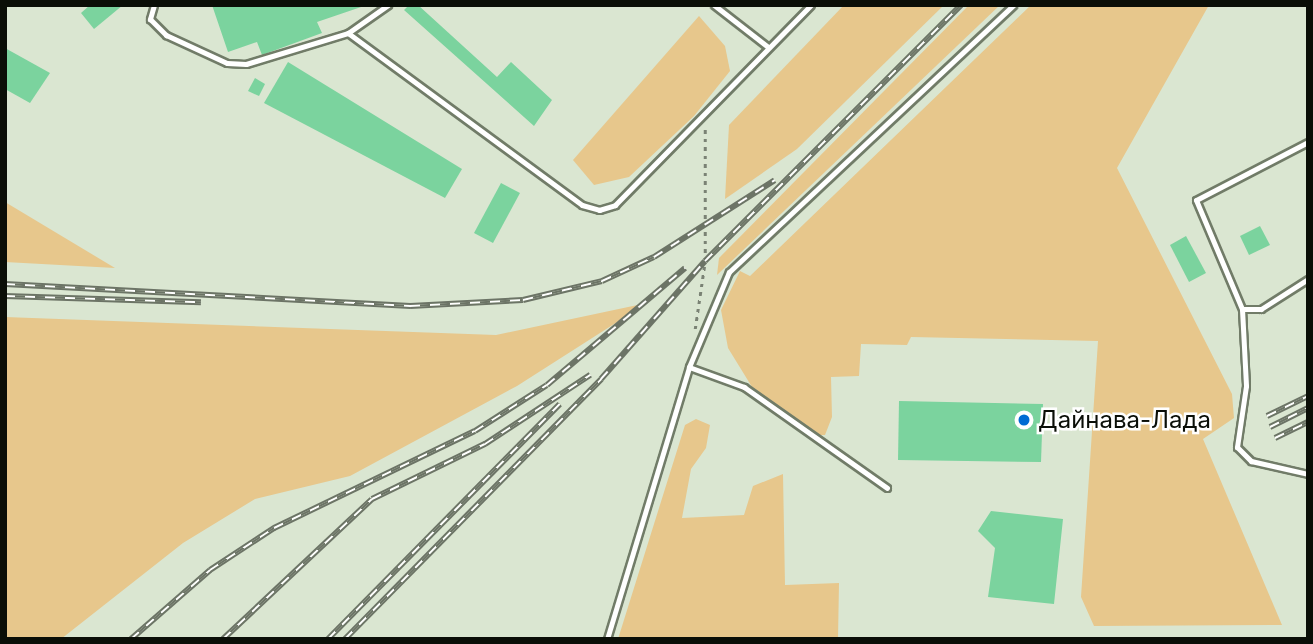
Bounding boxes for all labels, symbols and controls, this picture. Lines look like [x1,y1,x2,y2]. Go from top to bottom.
place label: Дайнава-Лада [1038,406,1211,434]
marker: Дайнава-Лада [1016,412,1032,428]

